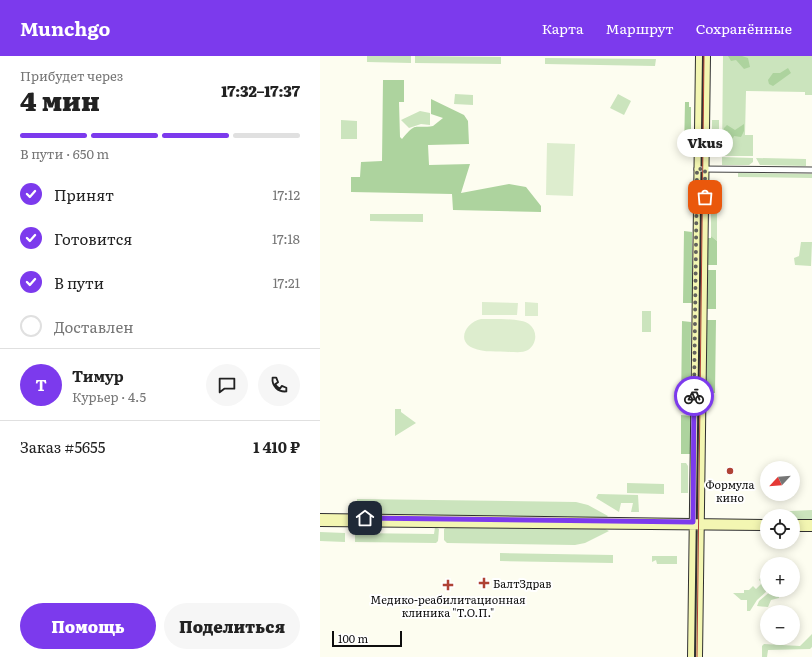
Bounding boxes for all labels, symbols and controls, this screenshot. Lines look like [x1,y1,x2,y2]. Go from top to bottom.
text: Munchgo [20,14,110,42]
text: Карта [542,18,584,38]
text: Маршрут [606,18,674,38]
text: Сохранённые [696,18,792,38]
text: Прибудет через [20,66,123,85]
text: 17:32–17:37 [221,79,300,102]
text: 4 мин [20,80,100,119]
callout: Vkus [677,129,733,157]
text: Vkus [687,133,723,152]
text: В пути · 650 m [20,144,109,163]
pin [688,180,722,214]
icon: check [20,183,42,205]
text: Принят [54,183,114,206]
text: 17:12 [273,185,300,204]
icon: bag [694,186,716,208]
icon: check [20,227,42,249]
text: Готовится [54,227,132,250]
text: 17:18 [272,229,300,248]
icon: check [20,271,42,293]
text: В пути [54,271,104,294]
text: 17:21 [273,273,300,292]
text: Доставлен [54,315,133,338]
text: Тимур [72,364,124,387]
button: chat [206,364,248,406]
button: phone [258,364,300,406]
text: Т [35,373,47,396]
courier [674,376,714,416]
icon: bike [683,385,705,407]
text: Курьер · 4.5 [72,387,146,406]
text: Заказ #5655 [20,435,105,458]
text: 1 410 ₽ [253,435,300,458]
north arrow [760,461,800,501]
map controls [760,461,800,645]
marker: Формула кино [725,466,735,476]
place label: Формула кино [706,476,755,505]
pin [348,501,382,535]
icon: home [354,507,376,529]
button: locate [760,509,800,549]
button: + [760,557,800,597]
place label: БалтЗдрав [493,575,551,591]
marker: БалтЗдрав [478,577,490,589]
marker: Медико-реабилитационная клиника "Т.О.П." [442,579,454,591]
place label: Медико-реабилитационная клиника "Т.О.П." [370,591,526,620]
button: Помощь [20,603,156,649]
button: Поделиться [164,603,300,649]
button: − [760,605,800,645]
scale bar [332,629,402,648]
text: 100 m [338,630,368,646]

